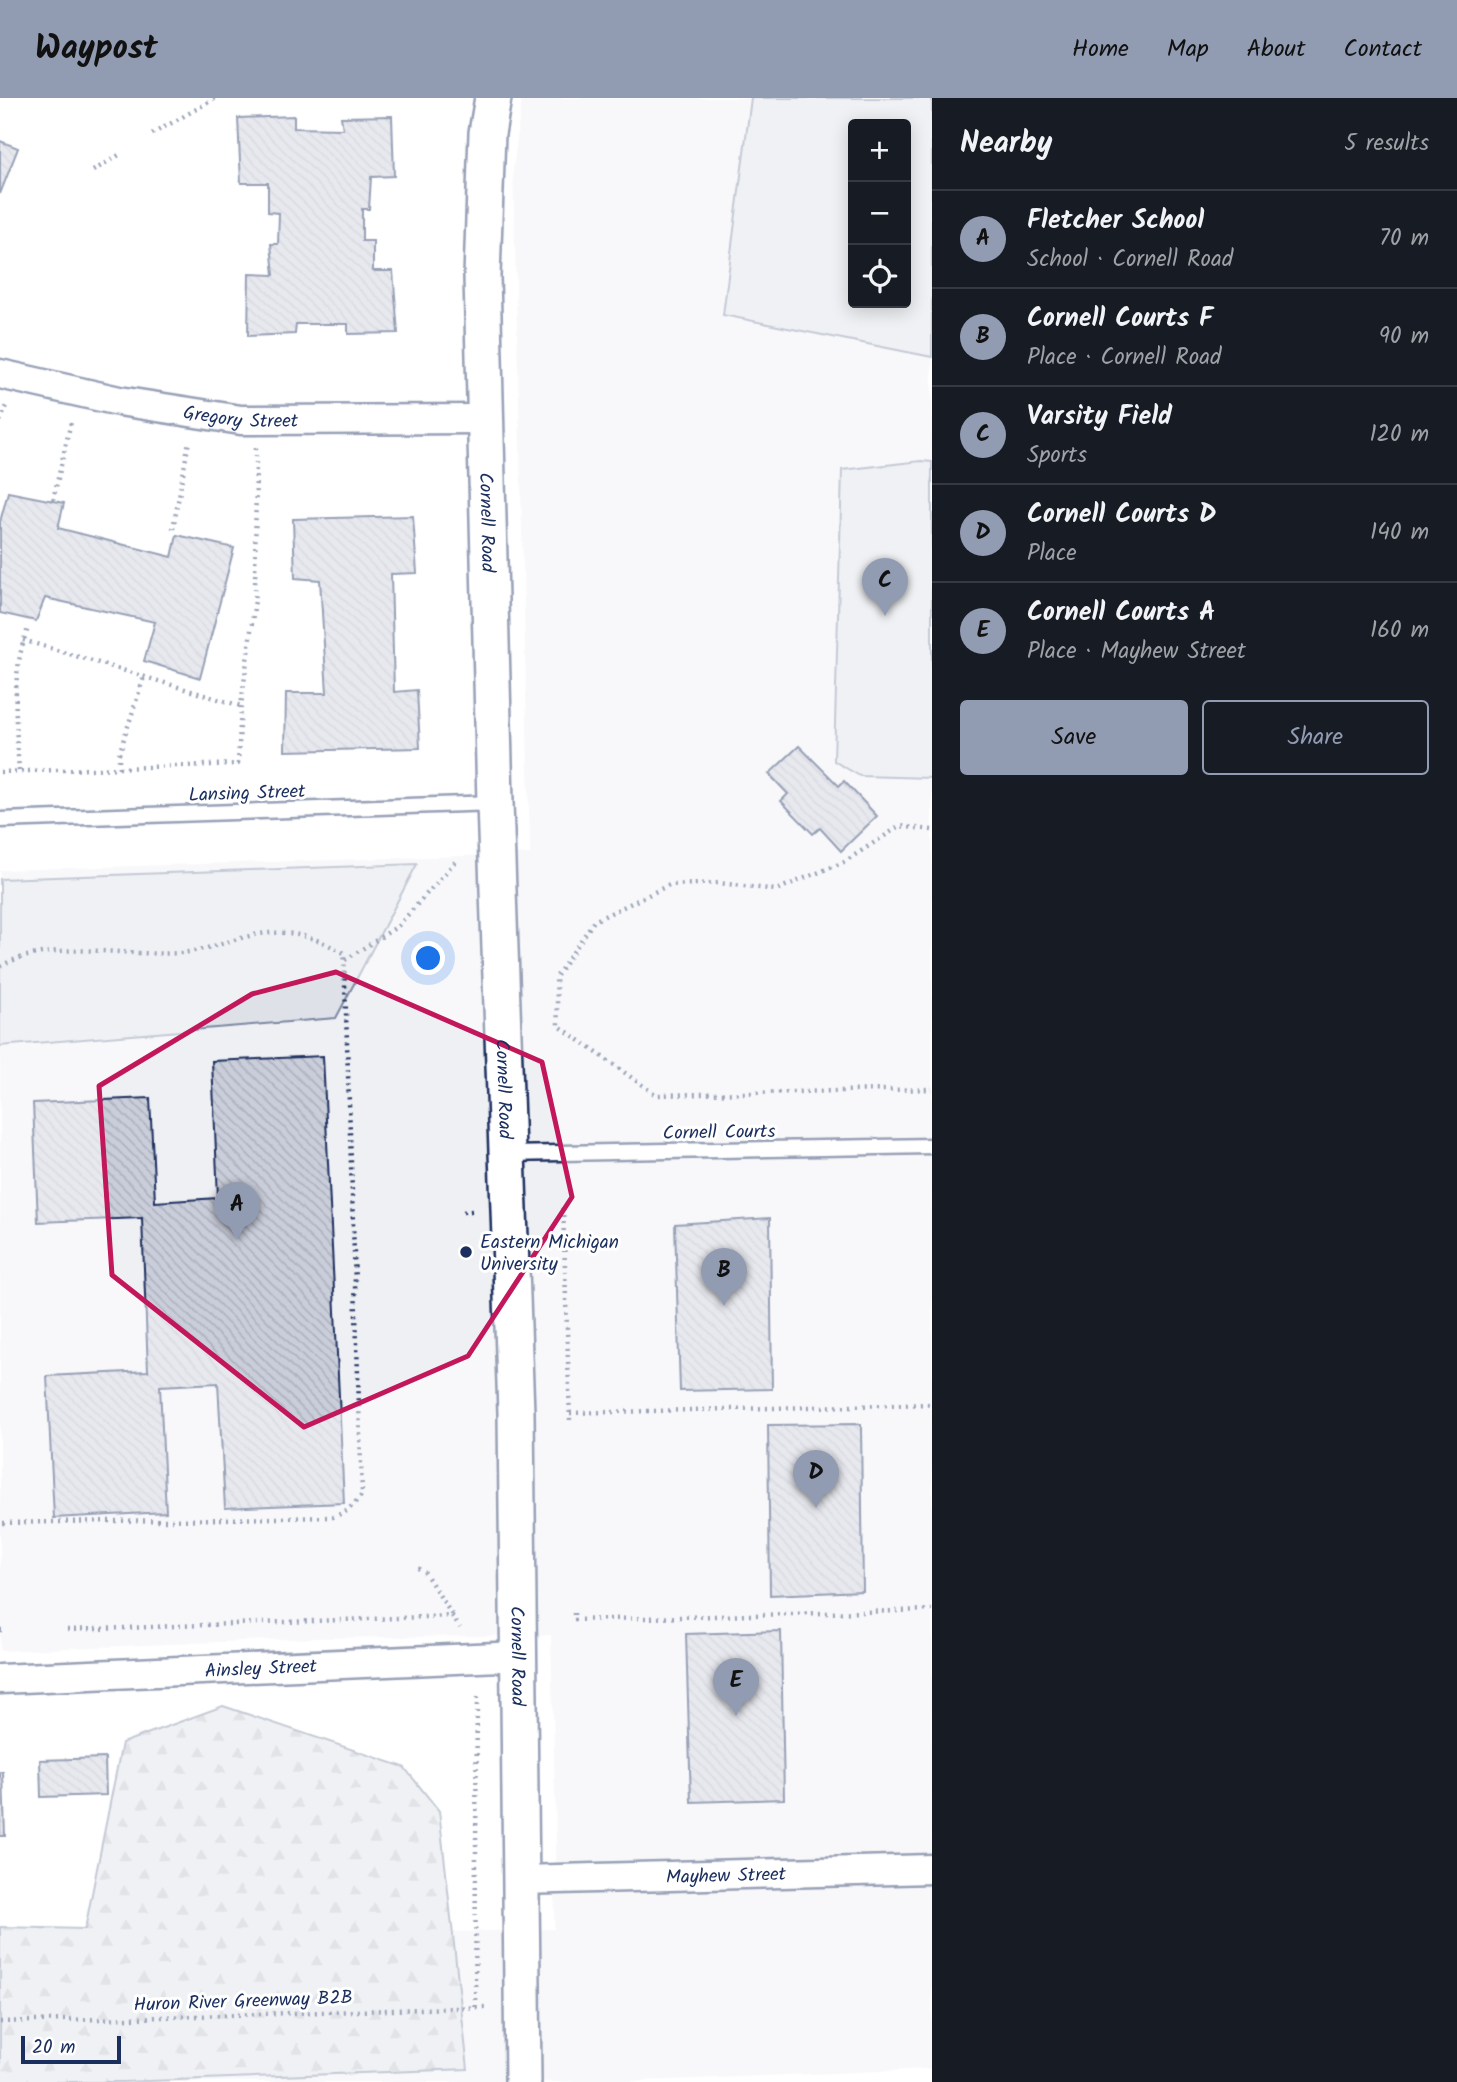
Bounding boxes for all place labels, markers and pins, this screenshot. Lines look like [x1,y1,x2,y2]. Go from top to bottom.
pin: C [862,558,908,616]
pin: A [214,1182,260,1240]
place label: Eastern Michigan University [480,1228,619,1280]
marker: Eastern Michigan University [458,1244,474,1260]
pin: B [701,1248,747,1306]
pin: D [793,1450,839,1508]
pin: E [713,1658,759,1716]

